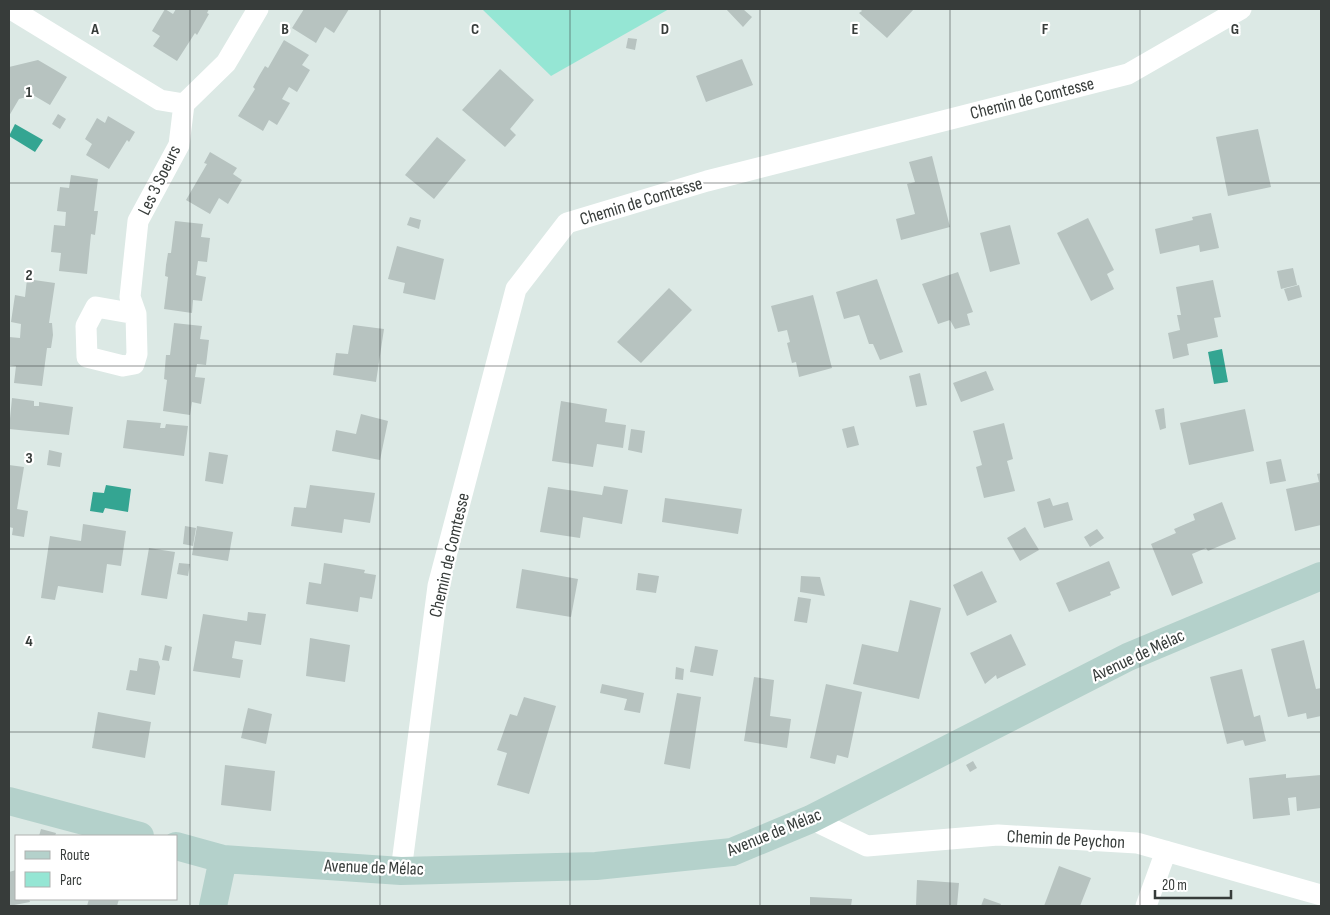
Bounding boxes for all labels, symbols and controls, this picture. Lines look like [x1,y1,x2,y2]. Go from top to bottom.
text: A [90,20,99,39]
text: B [281,20,289,39]
text: C [471,20,479,39]
text: D [661,20,669,39]
text: E [852,20,859,39]
text: F [1042,20,1049,39]
text: G [1231,20,1239,39]
street label: Chemin de Comtesse [968,73,1096,124]
text: 1 [26,83,33,102]
street label: Les 3 Soeurs [134,142,185,218]
street label: Chemin de Comtesse [577,173,705,230]
text: 2 [25,266,33,285]
text: 3 [25,449,33,468]
street label: Chemin de Comtesse [425,491,474,619]
street label: Avenue de Mélac [1088,625,1188,686]
text: 4 [25,632,33,651]
street label: Avenue de Mélac [723,804,824,861]
street label: Chemin de Peychon [1006,826,1126,853]
legend [15,835,178,900]
text: Route [60,846,90,865]
street label: Avenue de Mélac [323,855,424,880]
scale bar [1155,868,1231,900]
text: Parc [60,871,82,890]
text: 20 m [1162,876,1187,895]

